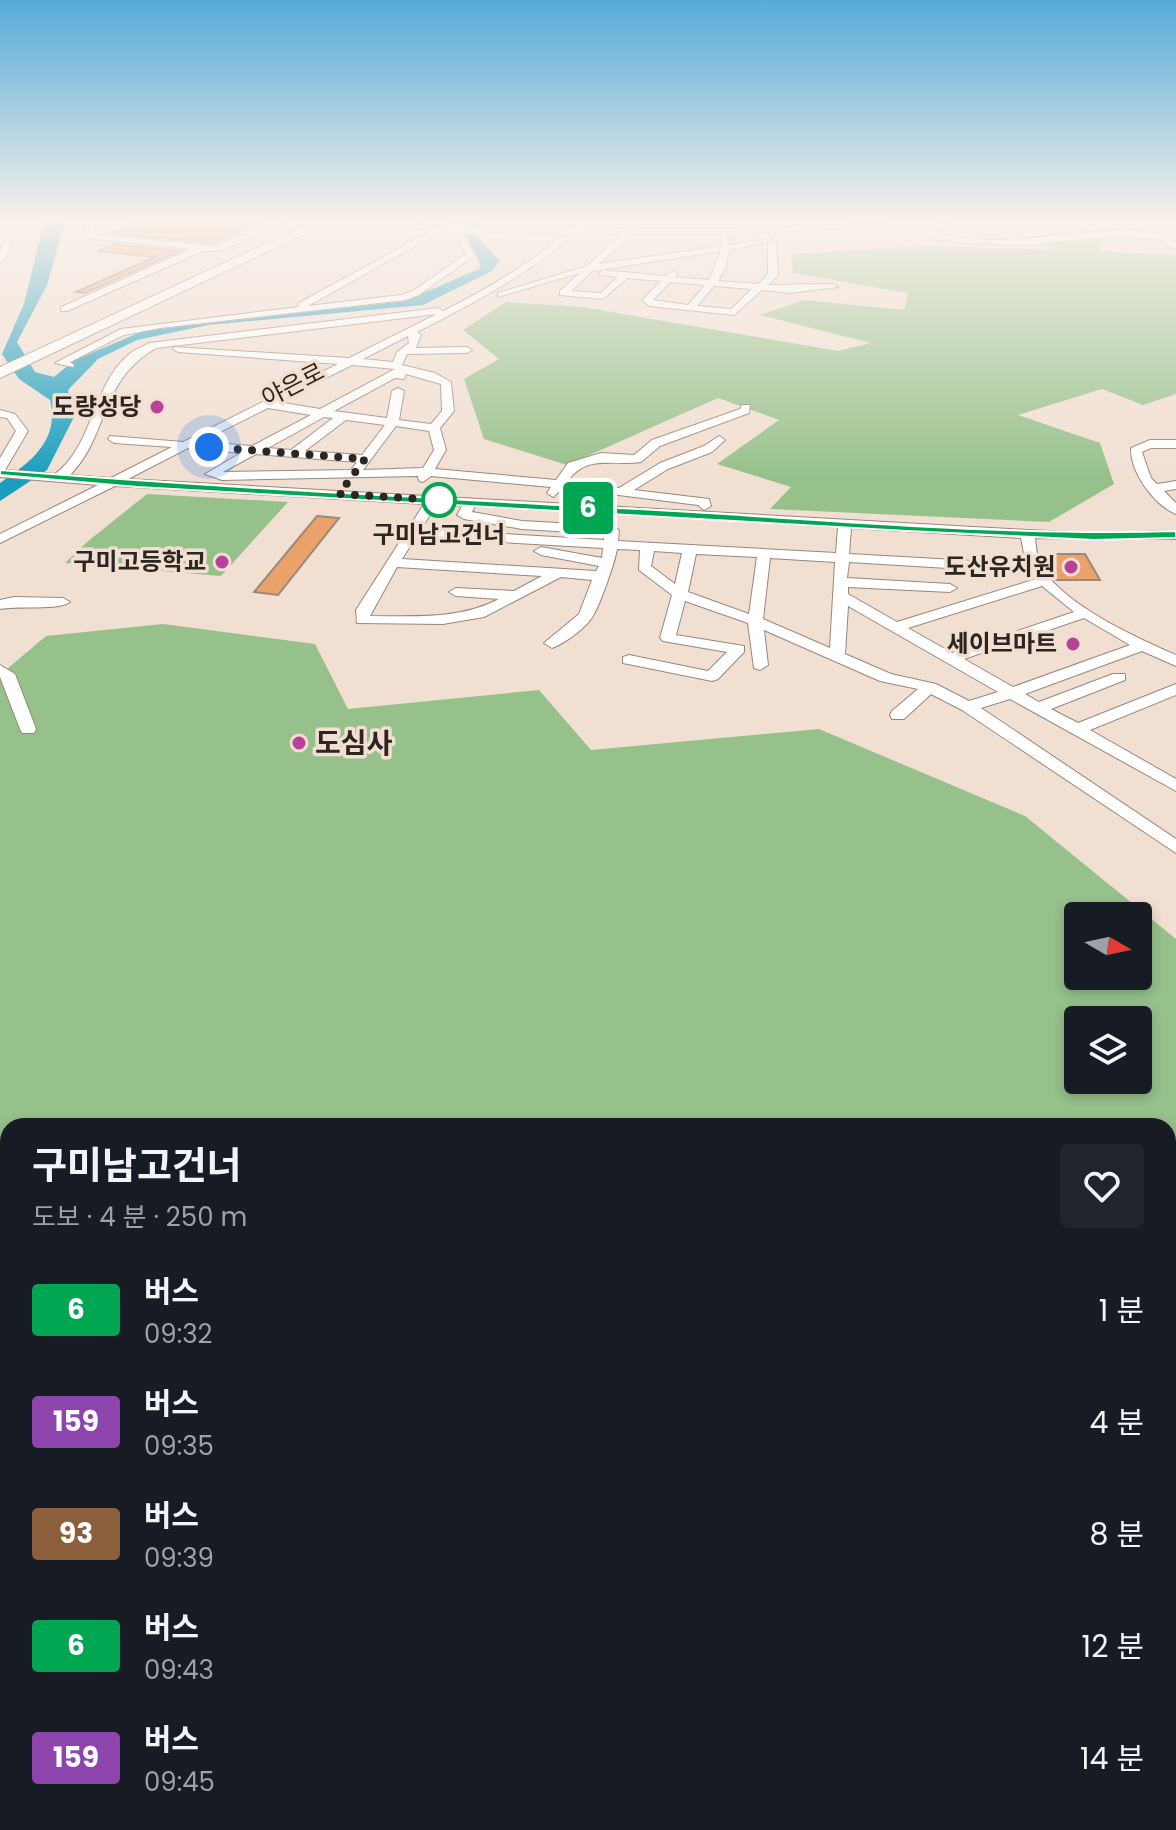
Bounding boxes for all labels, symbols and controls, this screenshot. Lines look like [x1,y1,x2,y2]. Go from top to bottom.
street label: 야은로 [256,355,330,414]
place label: 도량성당 [53,390,141,423]
marker: 도량성당 [148,398,166,416]
your location [189,427,229,467]
line badge: 6 [562,482,614,534]
marker: 구미남고건너 [422,483,456,517]
text: 6 [579,488,597,527]
place label: 구미남고건너 [373,518,505,551]
place label: 구미고등학교 [74,545,206,578]
place label: 도산유치원 [945,550,1055,583]
marker: 구미고등학교 [213,553,231,571]
marker: 도산유치원 [1062,558,1080,576]
place label: 세이브마트 [947,627,1057,660]
marker: 세이브마트 [1064,635,1082,653]
place label: 도심사 [315,724,393,763]
marker: 도심사 [290,734,308,752]
north arrow [1064,902,1152,990]
map controls [1064,902,1152,1094]
button: layers [1064,1006,1152,1094]
text: 구미남고건너 [32,1139,242,1192]
button: heart [1060,1144,1144,1228]
text: 도보 · 4 분 · 250 m [32,1199,247,1235]
text: 버스 [144,1270,199,1313]
text: 1 분 [1099,1289,1144,1332]
text: 6 [67,1290,85,1329]
text: 09:32 [144,1316,213,1352]
text: 버스 [144,1382,199,1425]
text: 4 분 [1090,1401,1144,1444]
text: 159 [53,1402,99,1441]
text: 09:35 [144,1428,214,1464]
text: 버스 [144,1494,199,1537]
text: 8 분 [1089,1513,1144,1556]
text: 93 [59,1514,93,1553]
text: 09:39 [144,1540,214,1576]
text: 버스 [144,1606,199,1649]
text: 12 분 [1082,1625,1144,1668]
text: 6 [67,1626,85,1665]
text: 09:43 [144,1652,214,1688]
text: 버스 [144,1718,199,1761]
text: 14 분 [1080,1737,1144,1780]
text: 159 [53,1738,99,1777]
text: 09:45 [144,1764,215,1800]

